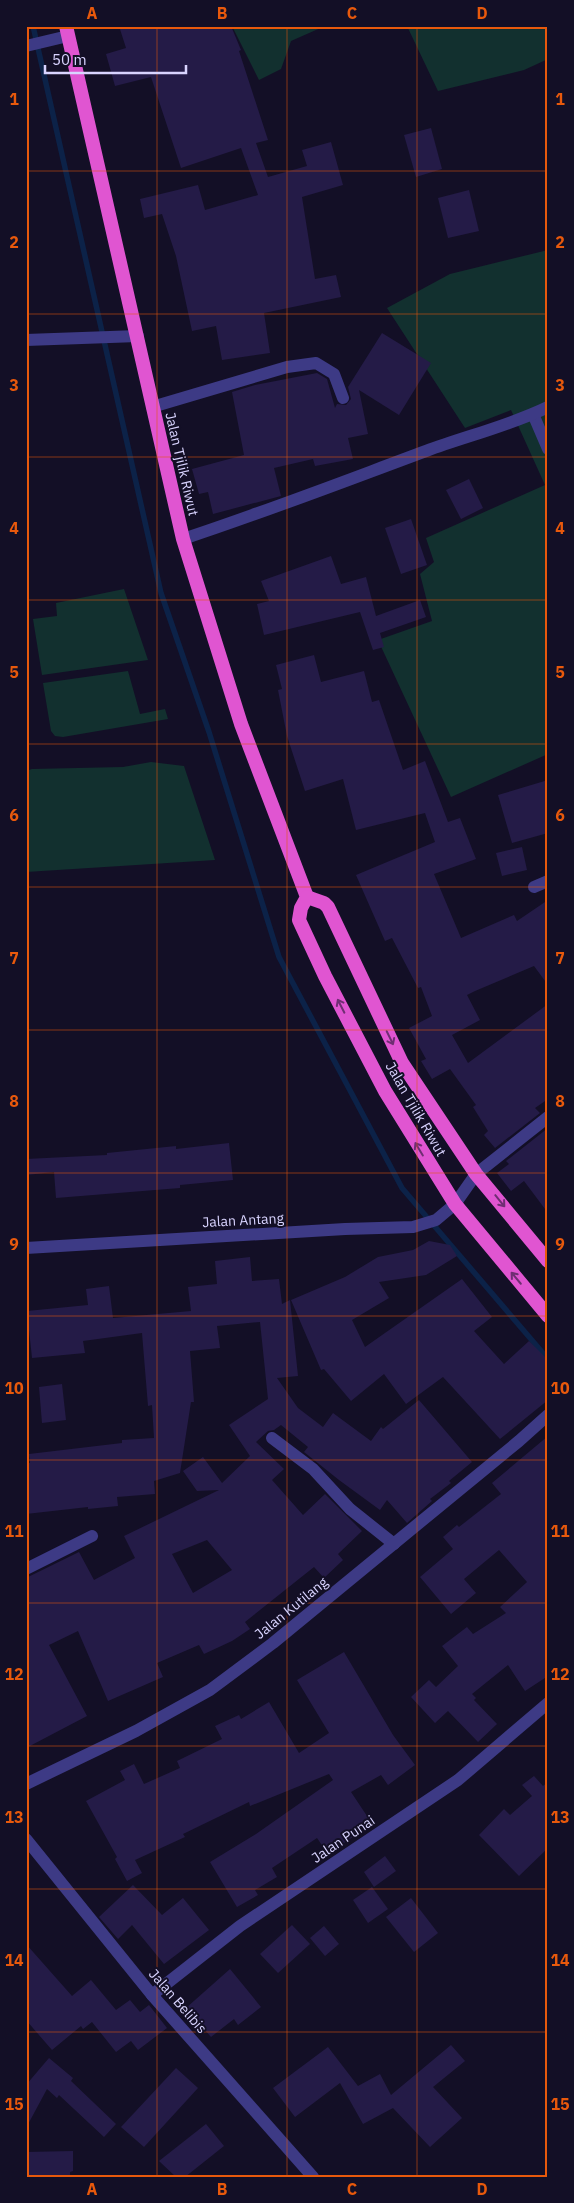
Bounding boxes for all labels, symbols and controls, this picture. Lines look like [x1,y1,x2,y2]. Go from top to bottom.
text: A [87,3,98,23]
text: B [217,3,228,23]
text: C [347,3,357,23]
text: D [476,3,488,23]
scale bar [45,42,186,74]
text: 50 m [52,50,87,69]
text: 1 [9,89,19,109]
text: 1 [555,89,565,109]
text: 2 [9,232,19,252]
text: 2 [555,232,565,252]
text: 3 [9,375,19,395]
text: 3 [555,375,565,395]
street label: Jalan Tjilik Riwut [161,410,203,518]
text: 4 [9,518,19,538]
text: 4 [555,518,565,538]
text: 5 [9,662,19,682]
text: 5 [555,662,565,682]
text: 6 [9,805,19,825]
text: 6 [555,805,565,825]
text: 7 [9,948,19,968]
text: 7 [555,948,565,968]
one-way arrow [336,999,345,1014]
one-way arrow [386,1030,395,1045]
street label: Jalan Tjilik Riwut [382,1058,450,1160]
text: 8 [9,1091,19,1111]
text: 8 [555,1091,565,1111]
one-way arrow [413,1142,423,1156]
one-way arrow [494,1194,505,1207]
street label: Jalan Antang [202,1209,285,1231]
text: 9 [9,1234,19,1254]
text: 9 [555,1234,565,1254]
one-way arrow [511,1272,522,1285]
text: 10 [4,1378,24,1398]
text: 10 [550,1378,570,1398]
text: 11 [4,1521,24,1541]
text: 11 [550,1521,570,1541]
street label: Jalan Kutilang [251,1573,332,1643]
text: 12 [4,1664,24,1684]
text: 12 [550,1664,570,1684]
text: 13 [4,1807,24,1827]
text: 13 [550,1807,570,1827]
street label: Jalan Punai [308,1811,378,1867]
text: 14 [4,1950,24,1970]
text: 14 [550,1950,570,1970]
street label: Jalan Belibis [145,1965,211,2037]
text: 15 [4,2094,24,2114]
text: 15 [550,2094,570,2114]
text: A [87,2179,98,2199]
text: B [217,2179,228,2199]
text: C [347,2179,357,2199]
text: D [476,2179,488,2199]

